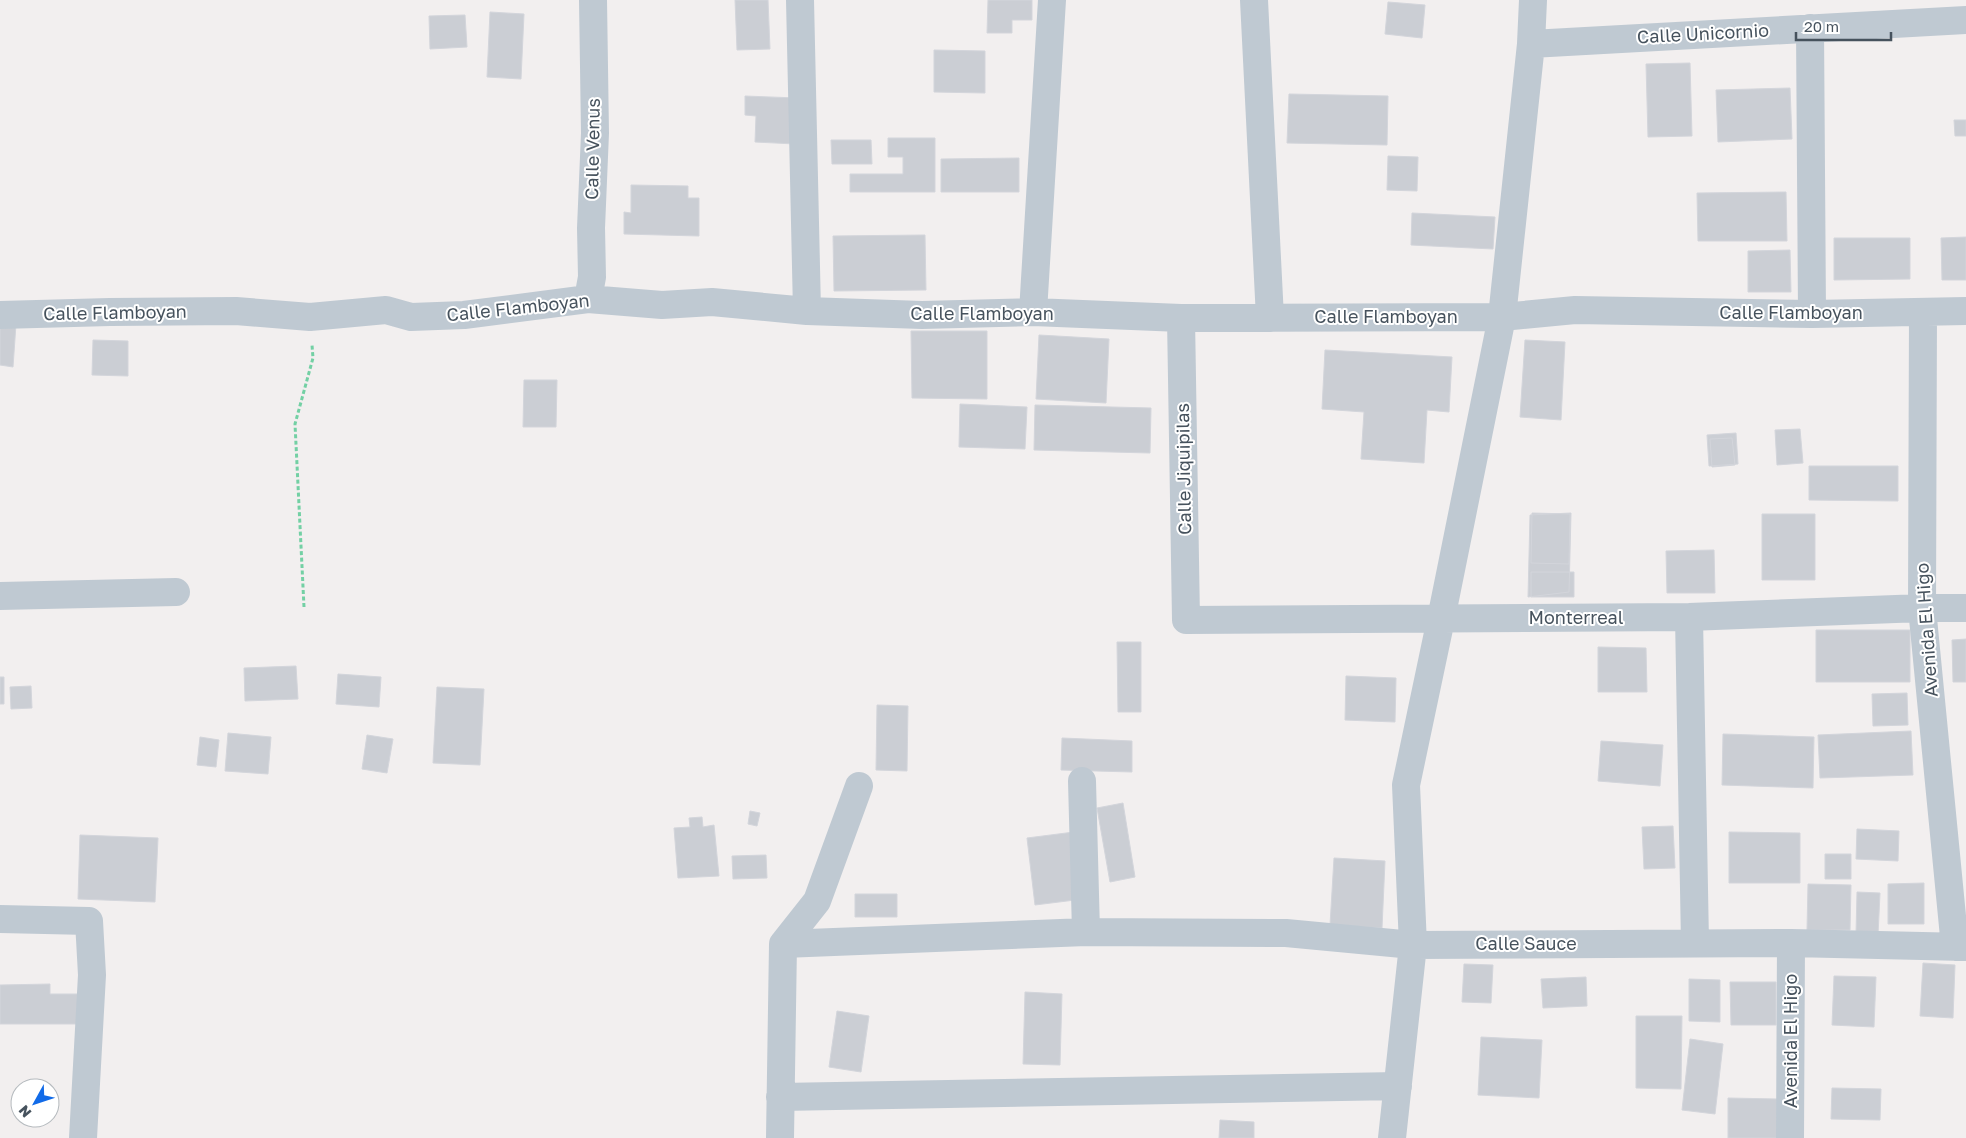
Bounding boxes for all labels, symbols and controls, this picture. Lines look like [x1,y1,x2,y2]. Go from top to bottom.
scale bar [1796,10,1891,42]
text: 20 m [1804,17,1839,35]
street label: Calle Unicornio [1636,19,1769,47]
street label: Calle Venus [580,98,604,200]
street label: Calle Flamboyan [445,289,590,325]
street label: Calle Flamboyan [43,300,187,324]
street label: Calle Flamboyan [1719,301,1863,323]
street label: Calle Flamboyan [910,302,1054,324]
street label: Calle Flamboyan [1314,305,1458,327]
street label: Calle Jiquipilas [1171,403,1195,535]
street label: Avenida El Higo [1910,562,1942,698]
street label: Monterreal [1528,606,1624,628]
street label: Calle Sauce [1475,932,1577,954]
street label: Avenida El Higo [1779,974,1801,1108]
north arrow [10,1078,60,1128]
text: N [15,1102,35,1121]

